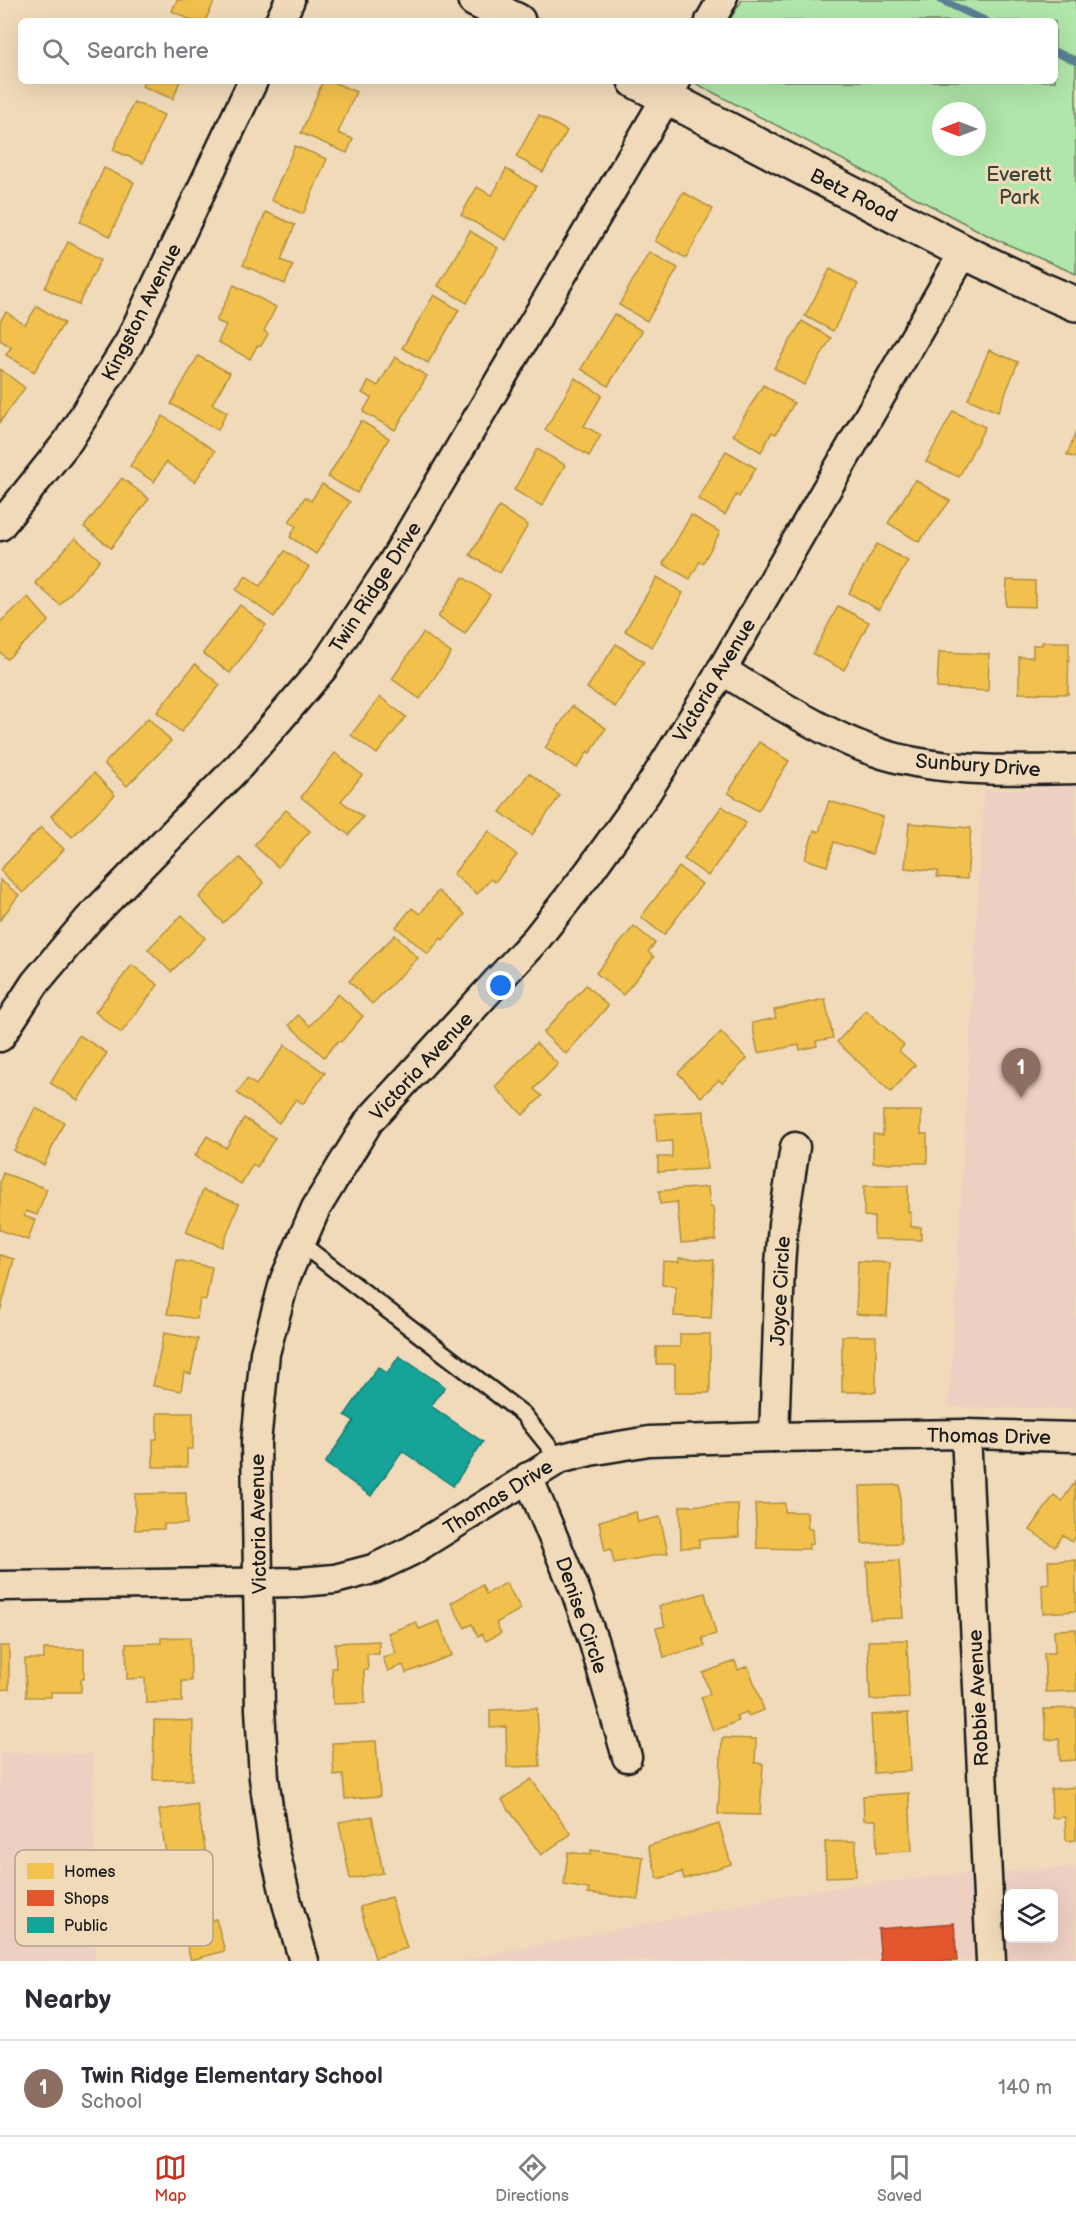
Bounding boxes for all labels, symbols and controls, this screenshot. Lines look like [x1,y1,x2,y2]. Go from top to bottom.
search box [18,18,1058,84]
icon: search [39,35,72,68]
text: Search here [87,38,209,65]
north arrow [932,102,986,156]
park label: Everett Park [986,163,1052,210]
street label: Betz Road [806,164,901,228]
street label: Kingston Avenue [97,240,187,385]
street label: Twin Ridge Drive [325,517,427,658]
street label: Victoria Avenue [668,614,761,747]
street label: Sunbury Drive [915,750,1041,782]
your location [486,971,515,1000]
street label: Victoria Avenue [365,1007,478,1126]
pin: 1 [1002,1048,1040,1098]
street label: Joyce Circle [766,1235,796,1347]
street label: Thomas Drive [927,1424,1051,1450]
street label: Victoria Avenue [246,1453,272,1594]
street label: Thomas Drive [440,1455,558,1541]
street label: Denise Circle [550,1554,612,1677]
street label: Robbie Avenue [963,1629,995,1767]
legend [15,1850,213,1946]
text: Homes [64,1863,116,1882]
map controls [1004,1889,1058,1943]
button: layers [1004,1889,1058,1943]
text: Shops [64,1890,109,1909]
text: Public [64,1917,108,1936]
text: Nearby [24,1985,111,2016]
text: Twin Ridge Elementary School [81,2063,383,2090]
text: 1 [39,2076,48,2100]
text: 140 m [998,2076,1052,2100]
text: School [81,2090,142,2114]
tab: Map [154,2151,187,2206]
tab: Directions [495,2151,569,2206]
tab: Saved [877,2151,922,2206]

